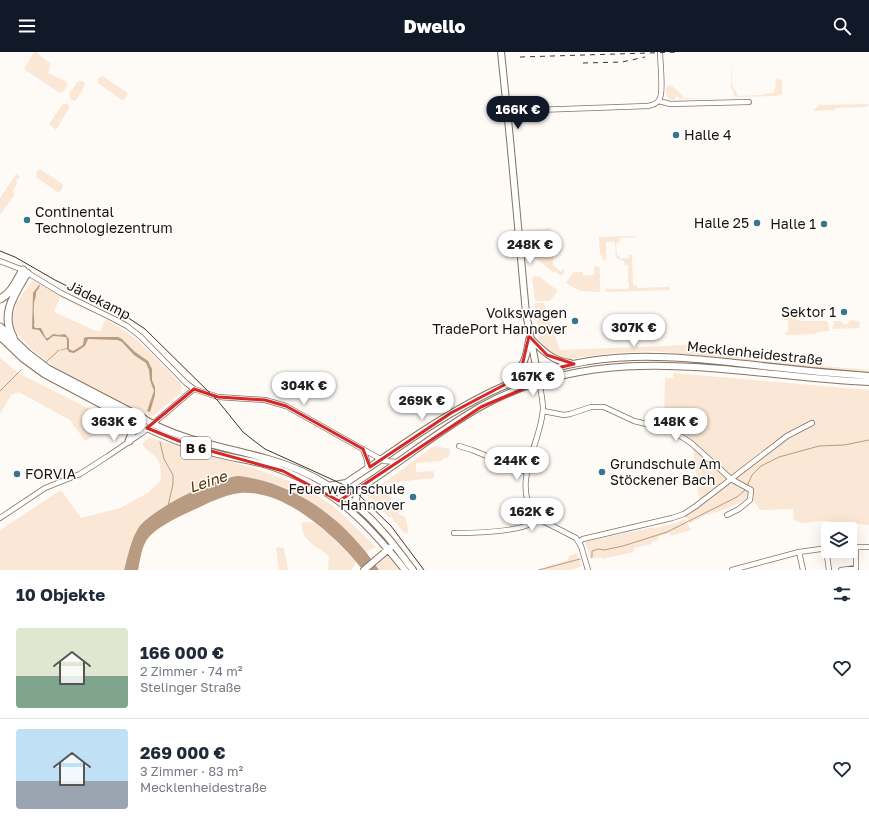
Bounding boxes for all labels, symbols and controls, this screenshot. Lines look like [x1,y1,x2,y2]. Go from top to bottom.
icon: menu [16,15,38,37]
text: Dwello [404,15,465,37]
icon: search [831,15,853,37]
pin: 166K € [485,96,551,130]
text: 166K € [495,101,541,117]
place label: Halle 4 [684,126,732,143]
marker: Halle 4 [671,130,681,140]
place label: Continental Technologiezentrum [35,203,173,236]
place label: Halle 25 [694,214,749,231]
marker: Continental Technologiezentrum [22,215,32,225]
place label: Halle 1 [770,215,816,232]
marker: Halle 25 [752,218,762,228]
marker: Halle 1 [819,219,829,229]
pin: 248K € [497,231,563,265]
text: 248K € [507,236,553,252]
street label: Jädekamp [65,276,134,323]
place label: Sektor 1 [781,303,836,320]
place label: Volkswagen TradePort Hannover [432,304,568,337]
marker: Sektor 1 [839,307,849,317]
pin: 307K € [601,314,667,348]
marker: Volkswagen TradePort Hannover [570,316,580,326]
text: 307K € [611,319,657,335]
street label: Mecklenheidestraße [686,337,824,368]
pin: 167K € [500,363,566,397]
text: 167K € [511,368,555,384]
pin: 304K € [271,372,337,406]
text: 304K € [281,377,327,393]
pin: 269K € [389,387,455,421]
text: 269K € [399,392,445,408]
pin: 363K € [81,408,147,442]
pin: 148K € [643,408,709,442]
text: 363K € [91,413,137,429]
text: 148K € [654,413,698,429]
road number: B 6 [181,437,211,459]
pin: 244K € [484,447,550,481]
text: 244K € [494,452,540,468]
place label: Grundschule Am Stöckener Bach [610,455,721,488]
place label: FORVIA [25,465,77,482]
water label: Leine [186,466,230,496]
marker: Grundschule Am Stöckener Bach [597,467,607,477]
marker: FORVIA [12,469,22,479]
place label: Feuerwehrschule Hannover [288,480,406,513]
marker: Feuerwehrschule Hannover [408,492,418,502]
pin: 162K € [499,498,565,532]
text: 162K € [510,503,554,519]
map controls [821,522,857,558]
button: layers [821,522,857,558]
icon: filters [831,583,853,605]
text: 10 Objekte [16,584,105,605]
text: 166 000 € [140,642,224,663]
icon: home [48,644,96,692]
icon: heart [831,657,853,679]
text: 2 Zimmer · 74 m² [140,663,242,679]
text: Stelinger Straße [140,679,241,695]
text: 269 000 € [140,742,226,763]
icon: home [48,745,96,793]
icon: heart [831,758,853,780]
text: 3 Zimmer · 83 m² [140,763,243,779]
text: Mecklenheidestraße [140,779,267,795]

